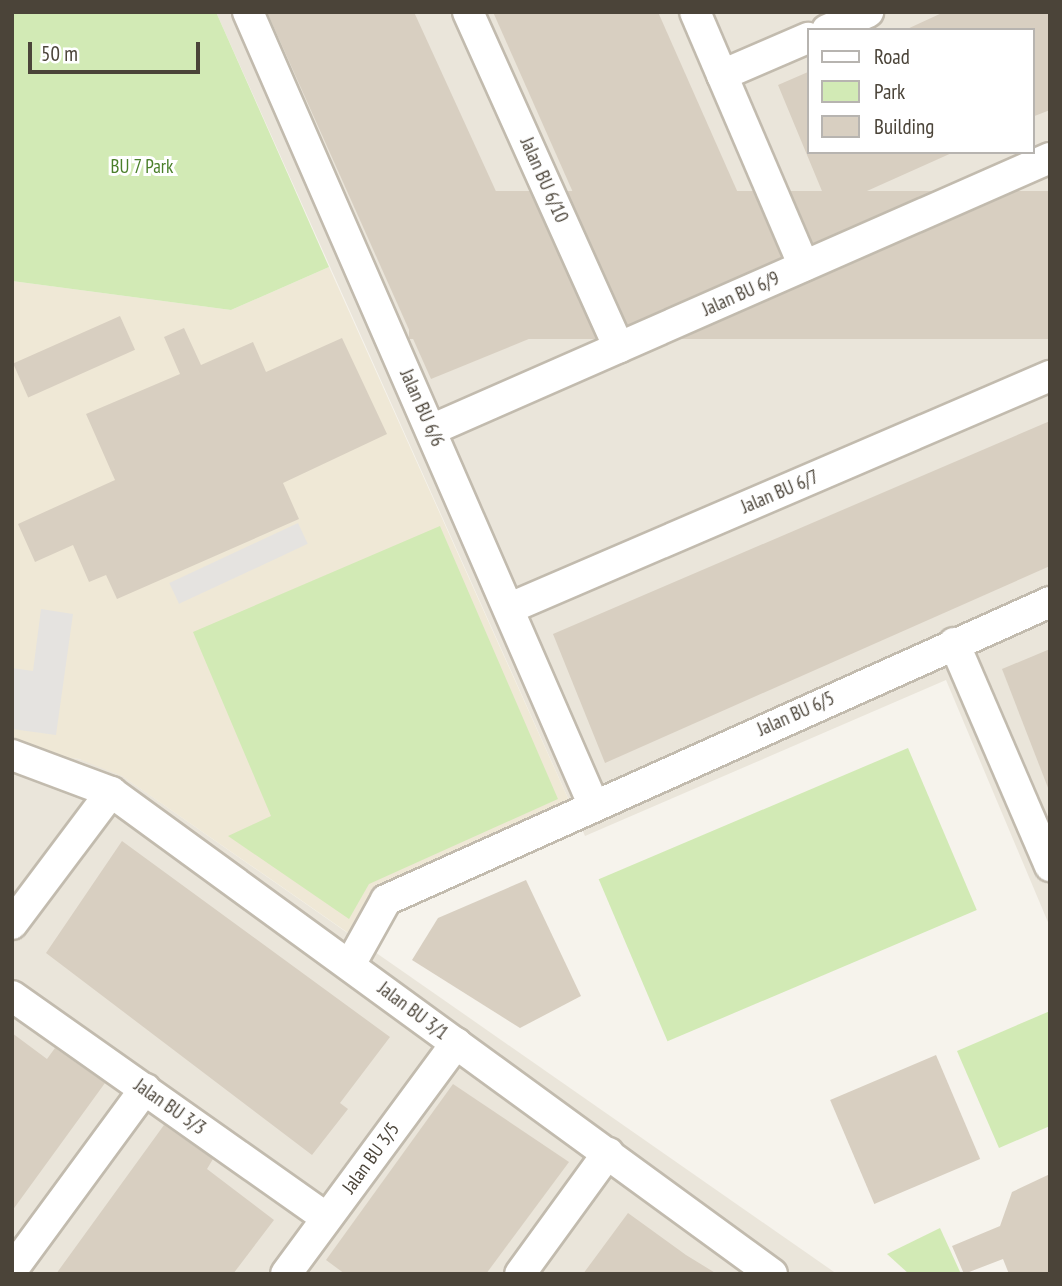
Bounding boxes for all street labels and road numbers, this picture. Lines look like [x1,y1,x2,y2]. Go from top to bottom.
street label: Jalan BU 6/10 [515,134,573,226]
street label: Jalan BU 6/9 [699,267,783,321]
street label: Jalan BU 6/6 [395,366,449,450]
street label: Jalan BU 6/7 [738,465,822,519]
street label: Jalan BU 6/5 [754,687,838,741]
street label: Jalan BU 3/1 [373,977,453,1045]
street label: Jalan BU 3/3 [130,1074,210,1140]
street label: Jalan BU 3/5 [338,1118,404,1198]

